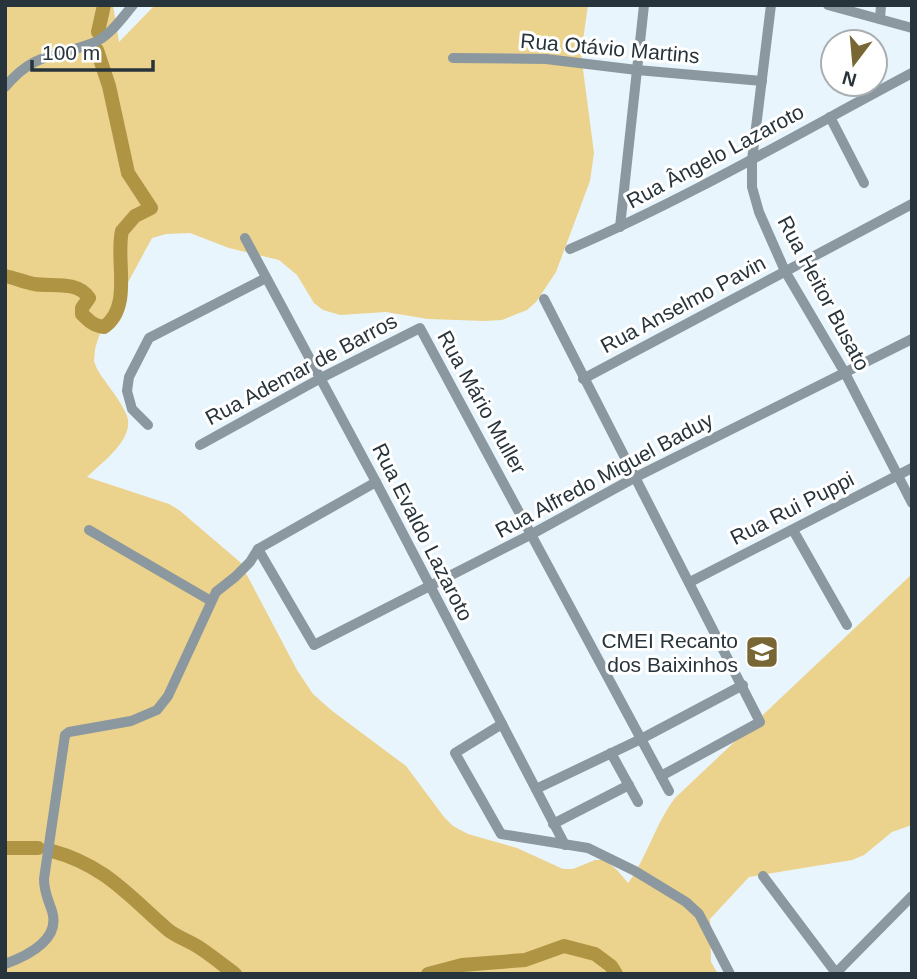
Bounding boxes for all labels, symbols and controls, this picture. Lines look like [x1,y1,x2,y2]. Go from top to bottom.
scale bar [32,28,152,72]
north arrow [819,28,889,98]
street label: Rua Otávio Martins [519,29,701,67]
text: 100 m [42,41,100,64]
text: N [840,67,859,91]
street label: Rua Ângelo Lazaroto [622,100,808,212]
street label: Rua Heitor Busato [774,212,874,374]
street label: Rua Anselmo Pavin [597,251,769,357]
street label: Rua Ademar de Barros [201,309,401,429]
street label: Rua Mário Muller [433,327,531,477]
street label: Rua Alfredo Miguel Baduy [491,408,717,542]
street label: Rua Evaldo Lazaroto [368,439,478,625]
street label: Rua Rui Puppi [726,467,858,549]
place label: CMEI Recanto dos Baixinhos [601,629,738,676]
school or university icon: CMEI Recanto dos Baixinhos [743,633,781,671]

